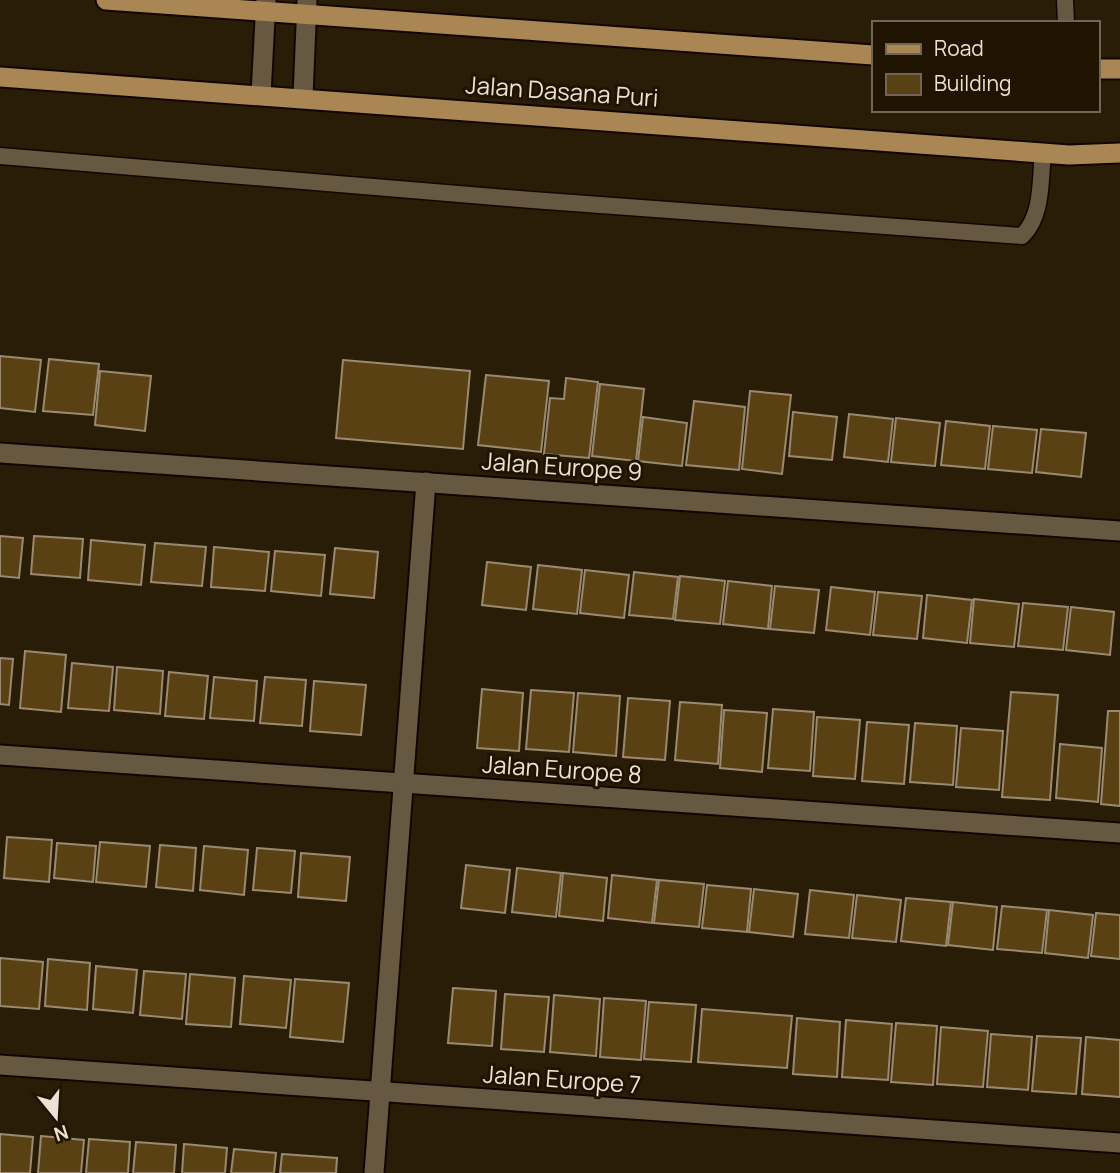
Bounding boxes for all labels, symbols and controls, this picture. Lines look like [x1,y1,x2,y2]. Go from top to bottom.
legend [872,21,1099,112]
text: Road [934,34,984,62]
street label: Jalan Dasana Puri [465,67,660,114]
text: Building [934,69,1011,97]
street label: Jalan Europe 9 [481,443,644,488]
street label: Jalan Europe 8 [481,746,643,791]
street label: Jalan Europe 7 [482,1057,642,1100]
north arrow [21,1082,91,1152]
text: N [51,1119,72,1148]

